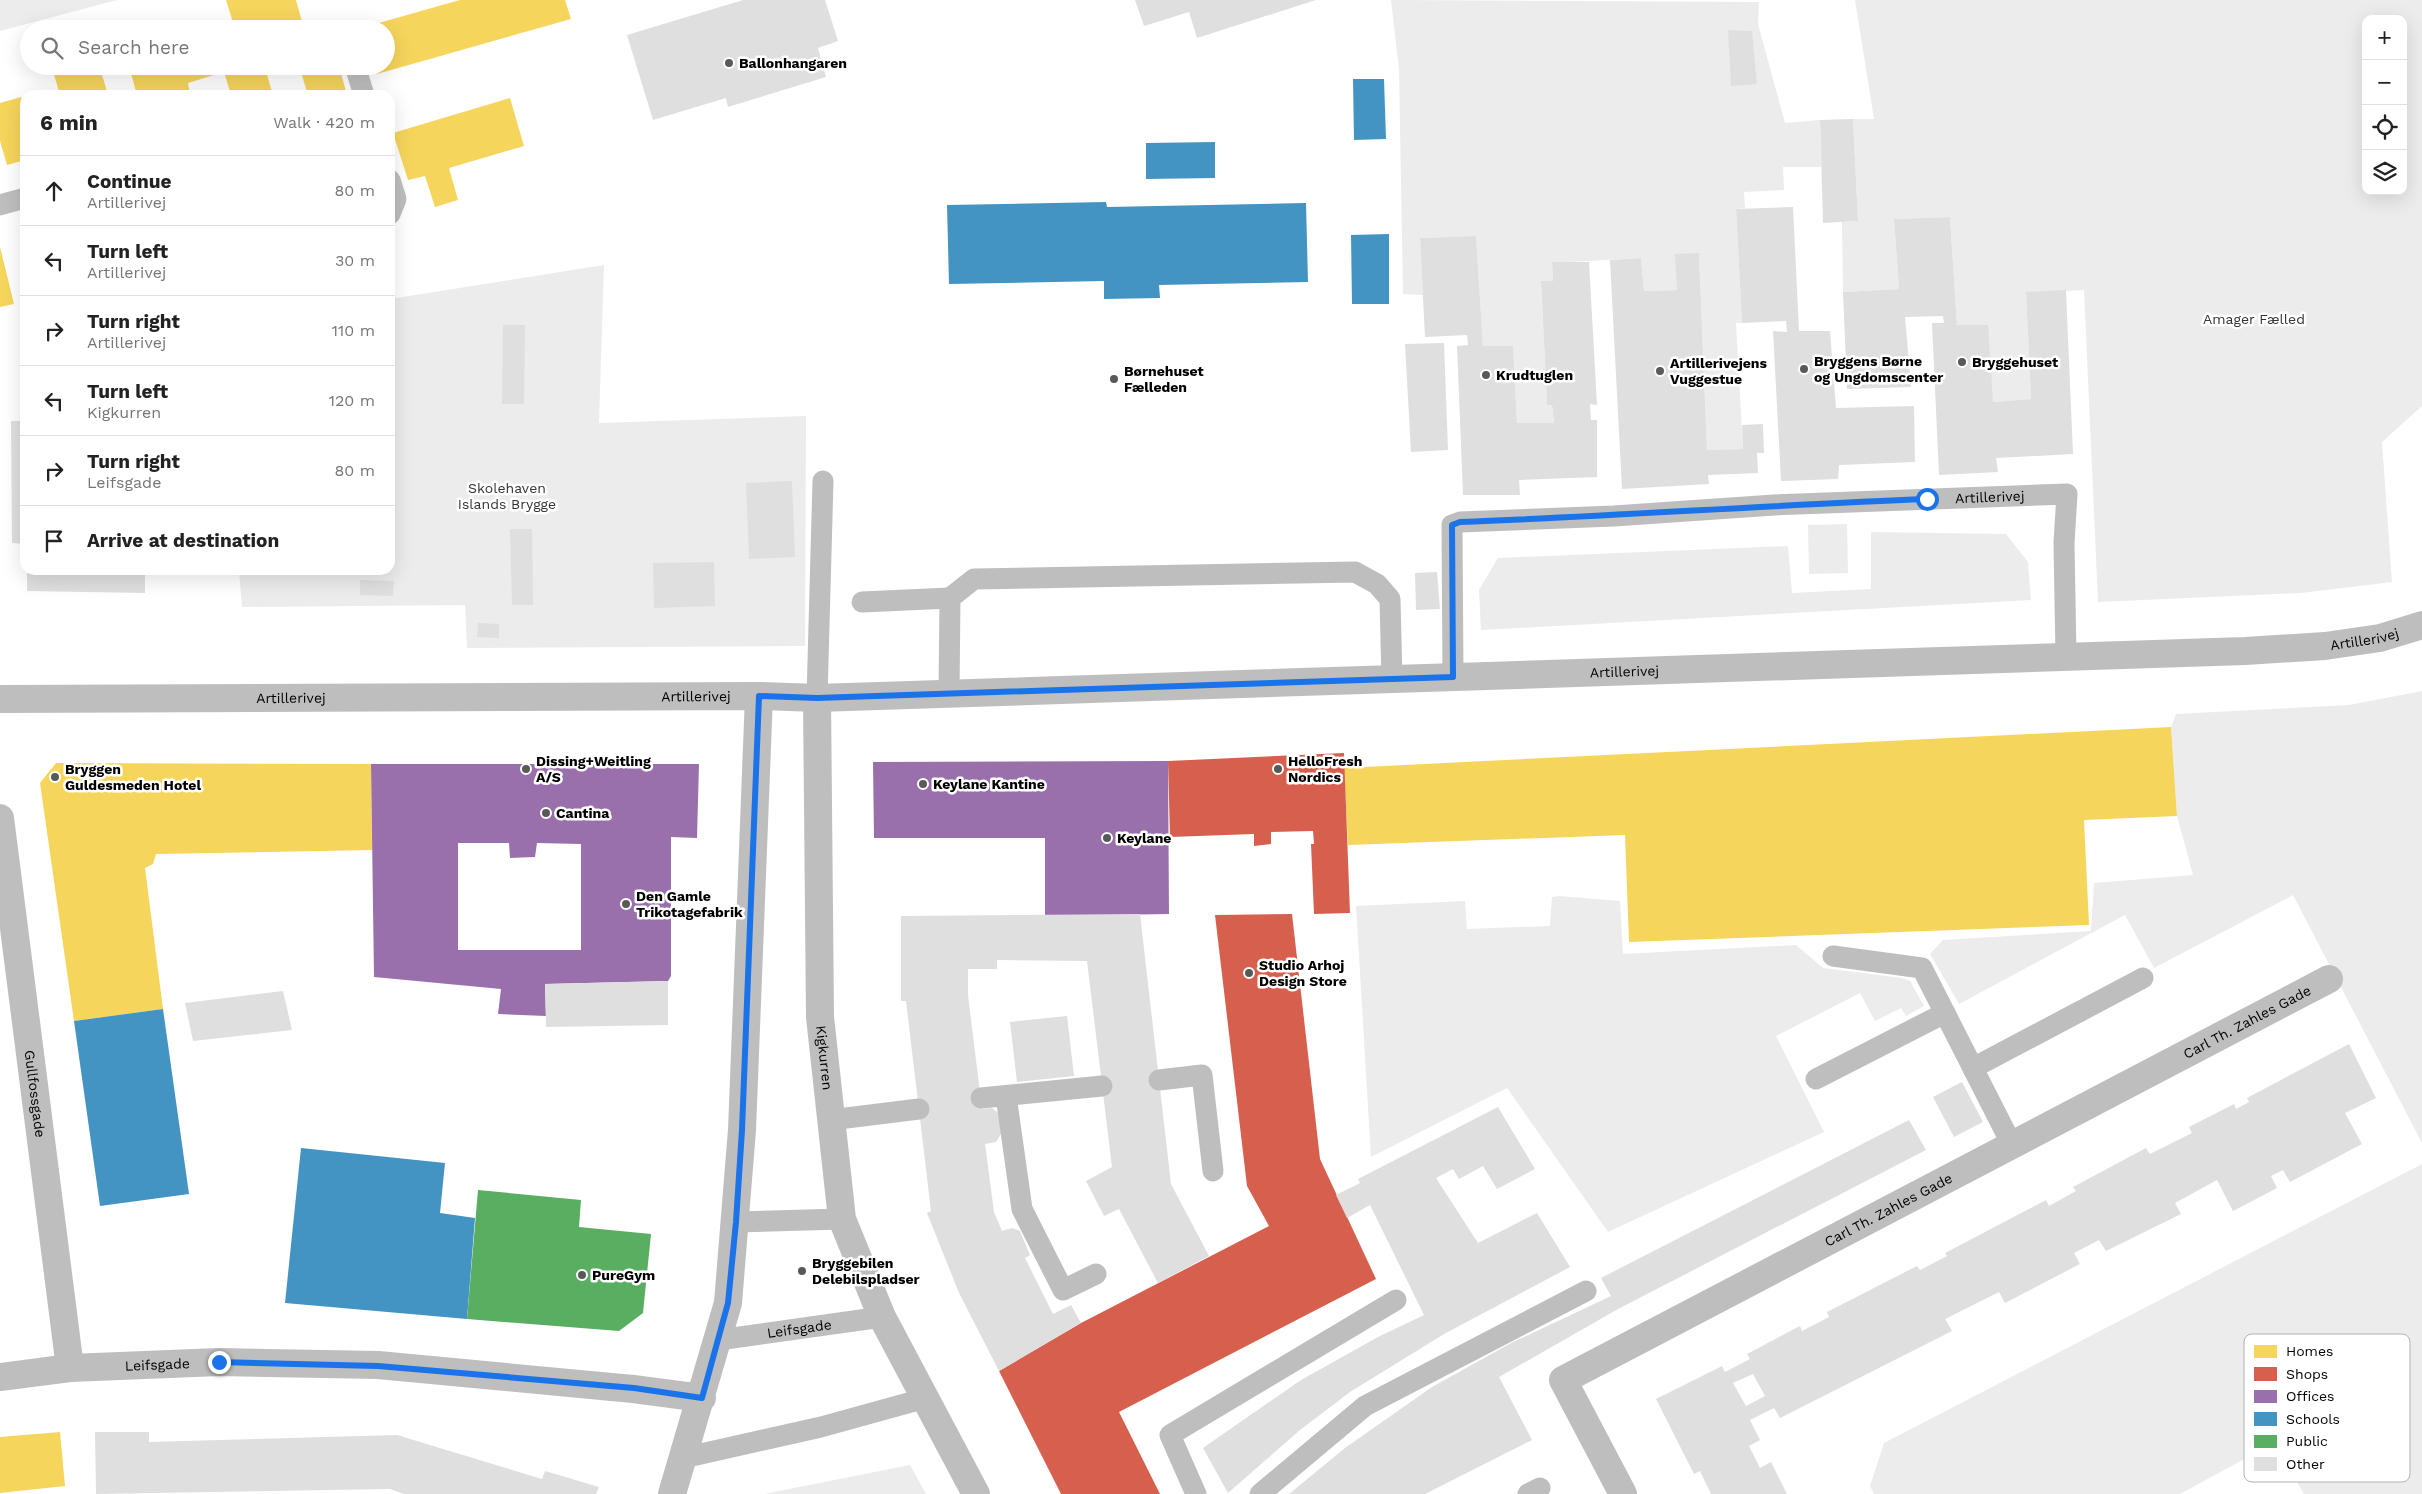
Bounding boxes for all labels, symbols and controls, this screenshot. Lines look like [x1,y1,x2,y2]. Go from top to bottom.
map controls [2362,15,2407,195]
button: + [2362,15,2407,60]
search box [20,20,395,75]
icon: search [38,34,66,62]
text: Search here [78,36,189,59]
place label: Ballonhangaren [739,55,847,71]
marker: Ballonhangaren [723,57,735,69]
button: − [2362,60,2407,105]
button: locate [2362,105,2407,150]
text: 6 min [40,110,98,135]
text: Walk · 420 m [273,113,375,132]
button: layers [2362,150,2407,195]
text: Continue [87,170,171,193]
icon: ahead [40,177,68,205]
text: 80 m [334,181,375,200]
text: Artillerivej [87,193,166,212]
text: Turn left [87,240,168,263]
icon: left [40,247,68,275]
text: 30 m [335,251,375,270]
text: Artillerivej [87,263,166,282]
text: Turn right [87,310,180,333]
park label: Amager Fælled [2203,311,2305,327]
icon: right [40,317,68,345]
text: 110 m [332,321,375,340]
text: Artillerivej [87,333,166,352]
place label: Bryggens Børne og Ungdomscenter [1814,353,1943,385]
place label: Bryggehuset [1972,354,2058,370]
place label: Artillerivejens Vuggestue [1670,355,1768,387]
marker: Bryggehuset [1956,356,1968,368]
place label: Børnehuset Fælleden [1124,363,1204,395]
marker: Bryggens Børne og Ungdomscenter [1798,363,1810,375]
marker: Artillerivejens Vuggestue [1654,365,1666,377]
place label: Krudtuglen [1496,367,1573,383]
marker: Krudtuglen [1480,369,1492,381]
marker: Børnehuset Fælleden [1108,373,1120,385]
text: Turn left [87,380,168,403]
icon: left [40,387,68,415]
text: 120 m [329,391,375,410]
text: Kigkurren [87,403,161,422]
text: Turn right [87,450,180,473]
icon: right [40,457,68,485]
text: 80 m [334,461,375,480]
text: Leifsgade [87,473,161,492]
park label: Skolehaven Islands Brygge [458,480,556,512]
route start [1916,488,1939,511]
street label: Artillerivej [1955,488,2025,506]
icon: arrive [40,527,68,555]
text: Arrive at destination [87,529,279,552]
street label: Artillerivej [2329,625,2401,653]
street label: Artillerivej [1590,662,1659,681]
street label: Artillerivej [661,688,731,704]
street label: Artillerivej [256,690,326,706]
place label: Dissing+Weitling A/S [536,753,651,785]
place label: HelloFresh Nordics [1288,753,1362,785]
place label: Bryggen Guldesmeden Hotel [65,761,201,793]
marker: Dissing+Weitling A/S [520,763,532,775]
marker: HelloFresh Nordics [1272,763,1284,775]
marker: Bryggen Guldesmeden Hotel [49,771,61,783]
place label: Keylane Kantine [933,776,1045,792]
marker: Keylane Kantine [917,778,929,790]
place label: Cantina [556,805,610,821]
marker: Cantina [540,807,552,819]
place label: Keylane [1117,830,1171,846]
marker: Keylane [1101,832,1113,844]
place label: Den Gamle Trikotagefabrik [636,888,743,920]
marker: Den Gamle Trikotagefabrik [620,898,632,910]
place label: Studio Arhoj Design Store [1259,957,1347,989]
marker: Studio Arhoj Design Store [1243,967,1255,979]
street label: Carl Th. Zahles Gade [2181,982,2314,1062]
street label: Kigkurren [813,1025,836,1091]
street label: Gullfossgade [22,1049,49,1138]
street label: Carl Th. Zahles Gade [1822,1170,1955,1250]
place label: Bryggebilen Delebilspladser [812,1255,920,1287]
marker: Bryggebilen Delebilspladser [796,1265,808,1277]
place label: PureGym [592,1267,655,1283]
marker: PureGym [576,1269,588,1281]
street label: Leifsgade [766,1316,833,1341]
legend [2244,1334,2410,1482]
text: Homes [2286,1343,2333,1359]
route end [208,1351,231,1374]
street label: Leifsgade [124,1355,190,1374]
text: Shops [2286,1366,2328,1382]
text: Offices [2286,1388,2335,1404]
text: Schools [2286,1411,2340,1427]
text: Public [2286,1433,2328,1449]
text: Other [2286,1456,2325,1472]

